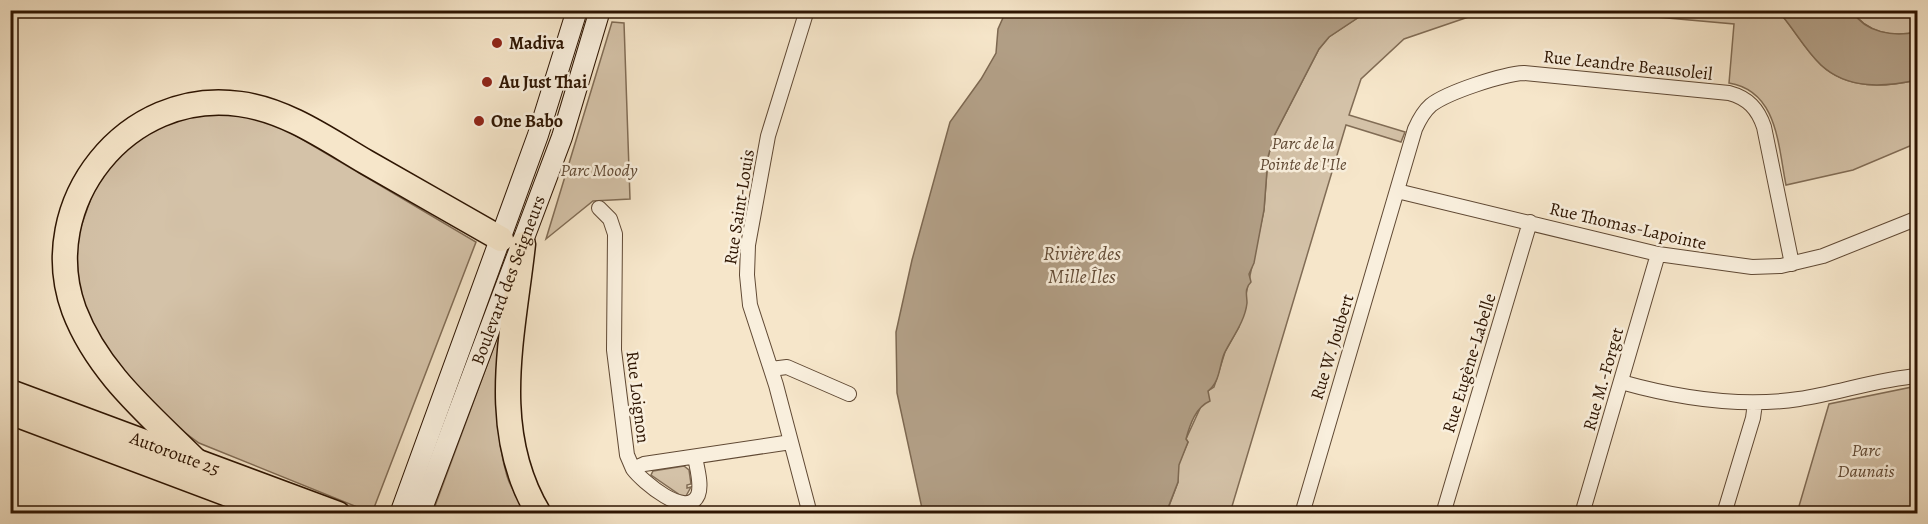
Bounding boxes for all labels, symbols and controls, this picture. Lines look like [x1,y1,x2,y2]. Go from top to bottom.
place label: Madiva [509,31,565,55]
marker: Madiva [490,36,504,50]
street label: Rue Leandre Beausoleil [1542,44,1714,86]
place label: Au Just Thai [498,70,587,94]
marker: Au Just Thai [480,75,494,89]
place label: One Babo [491,109,563,133]
marker: One Babo [472,114,486,128]
park label: Parc de la Pointe de l'Ile [1260,131,1347,176]
street label: Rue Saint-Louis [718,147,760,267]
park label: Parc Moody [560,158,638,182]
street label: Boulevard des Seigneurs [465,192,551,368]
street label: Rue Thomas-Lapointe [1547,196,1709,256]
water label: Rivière des Mille Îles [1043,240,1121,290]
street label: Rue Eugène-Labelle [1436,290,1502,436]
street label: Rue W. Joubert [1305,291,1359,403]
street label: Rue M.-Forget [1577,325,1629,433]
street label: Rue Loignon [620,350,656,445]
street label: Autoroute 25 [126,425,223,481]
park label: Parc Daunais [1837,438,1895,483]

